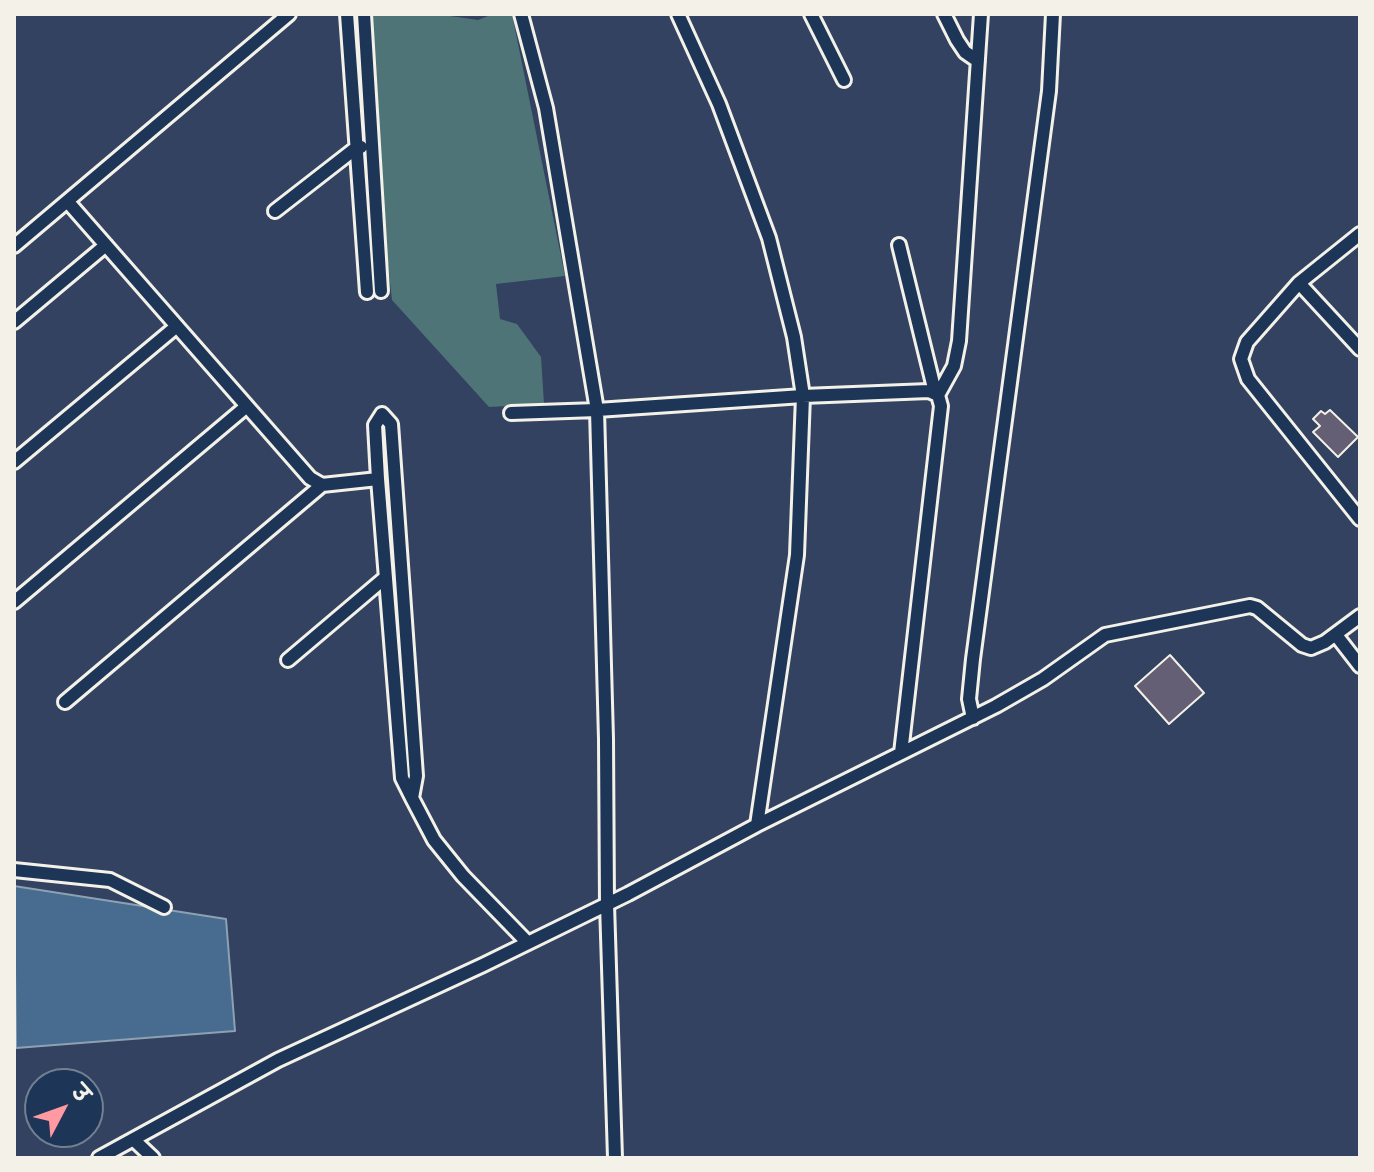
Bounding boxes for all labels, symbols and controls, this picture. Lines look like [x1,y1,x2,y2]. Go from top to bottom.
north arrow [24,1068,104,1148]
text: उ [61,1075,101,1112]

